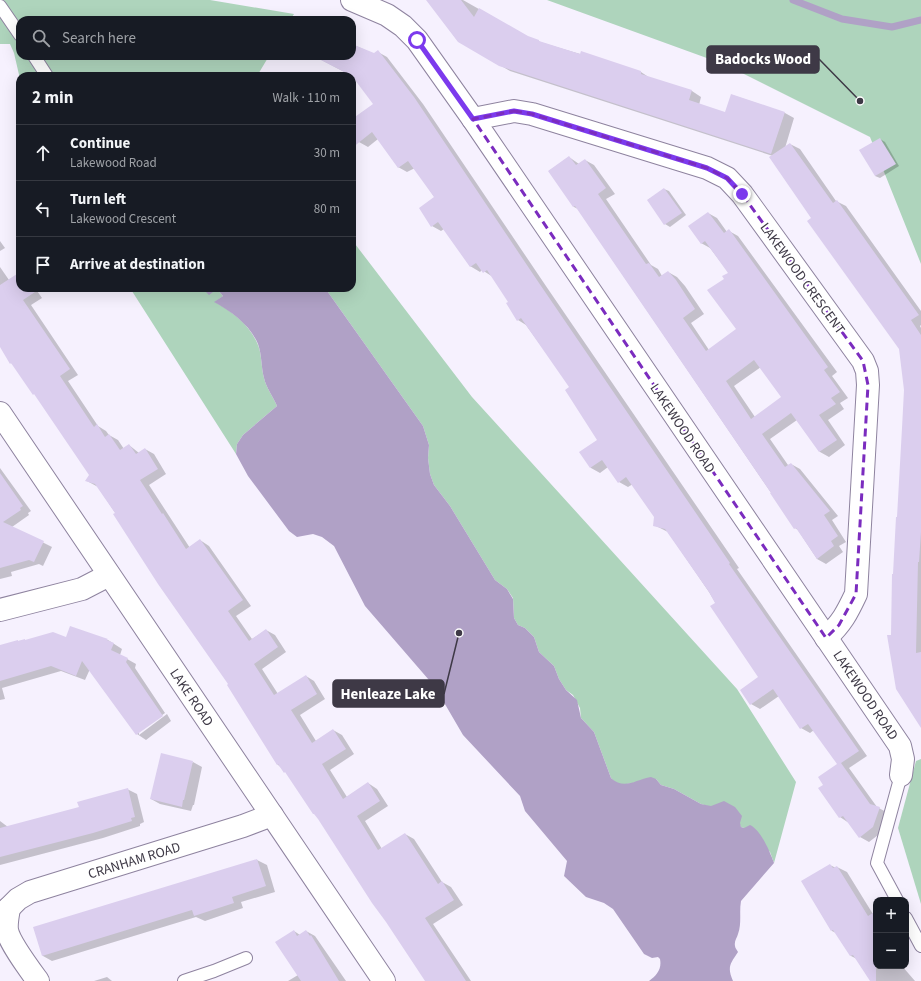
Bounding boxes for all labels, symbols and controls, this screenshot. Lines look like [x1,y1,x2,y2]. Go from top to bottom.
search box [16,16,356,60]
icon: search [30,27,52,49]
text: Search here [62,28,136,49]
route start [408,31,426,49]
callout: Badocks Wood [707,46,819,73]
text: Badocks Wood [715,49,811,70]
text: 2 min [32,86,73,110]
text: Walk · 110 m [272,89,340,107]
text: Continue [70,133,130,154]
icon: ahead [32,142,54,164]
text: 30 m [314,144,340,162]
text: Lakewood Road [70,154,157,172]
route end [733,185,751,203]
text: Turn left [70,189,126,210]
icon: left [32,198,54,220]
text: 80 m [314,200,340,218]
text: Lakewood Crescent [70,210,176,228]
street label: LAKEWOOD CRESCENT [755,219,850,339]
icon: arrive [32,254,54,276]
text: Arrive at destination [70,254,205,275]
street label: LAKEWOOD ROAD [645,380,720,477]
street label: LAKEWOOD ROAD [828,647,903,744]
street label: LAKE ROAD [164,665,218,731]
callout: Henleaze Lake [333,680,444,707]
text: Henleaze Lake [340,684,436,705]
street label: CRANHAM ROAD [86,837,183,884]
map controls [873,897,909,969]
button: + [873,897,909,933]
button: − [873,933,909,969]

